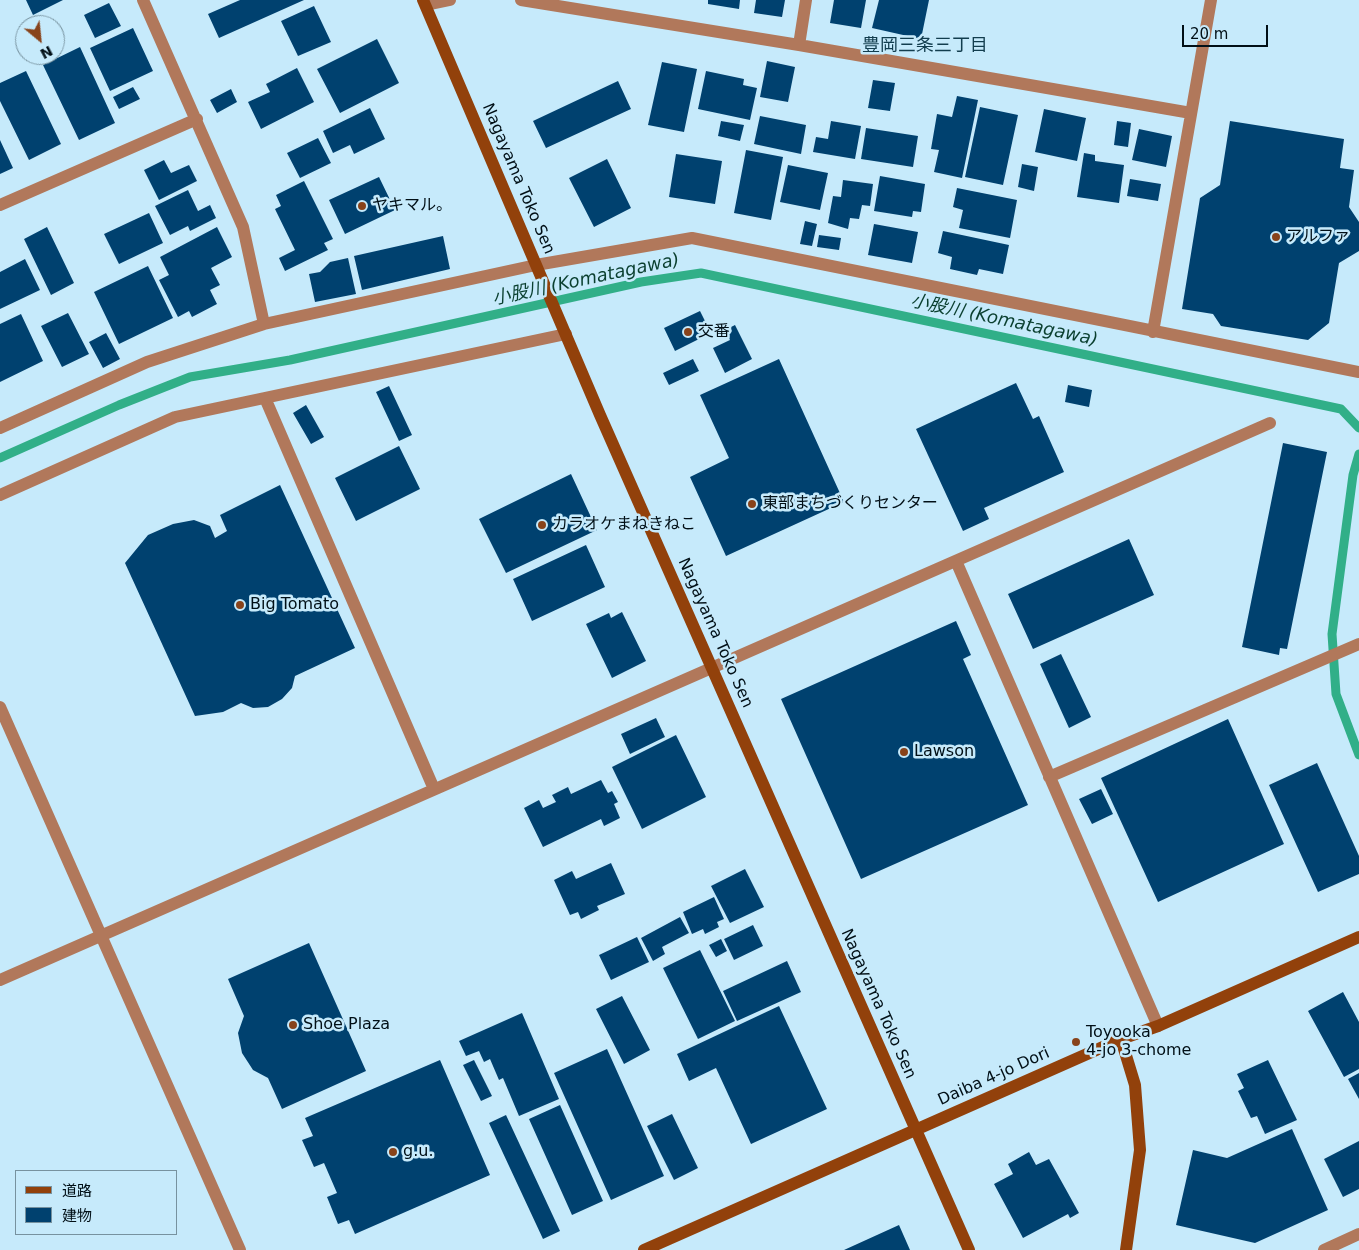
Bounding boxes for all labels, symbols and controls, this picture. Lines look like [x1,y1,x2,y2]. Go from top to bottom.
north arrow [15,15,65,65]
scale bar [1184,15,1270,47]
text: 20 m [1190,25,1228,43]
district label: 豊岡三条三丁目 [862,35,988,57]
text: N [38,43,56,62]
street label: Nagayama Toko Sen [478,101,558,257]
place label: ヤキマル。 [372,196,452,216]
marker: ヤキマル。 [356,200,368,212]
place label: アルファ [1286,227,1350,247]
marker: アルファ [1270,231,1282,243]
water label: 小股川 (Komatagawa) [490,250,682,310]
water label: 小股川 (Komatagawa) [908,291,1100,351]
place label: 交番 [698,322,730,342]
marker: 交番 [682,326,694,338]
place label: 東部まちづくりセンター [762,494,938,514]
marker: 東部まちづくりセンター [746,498,758,510]
place label: カラオケまねきねこ [552,515,696,535]
marker: カラオケまねきねこ [536,519,548,531]
street label: Nagayama Toko Sen [673,555,757,711]
place label: Big Tomato [250,595,339,615]
marker: Big Tomato [234,599,246,611]
place label: Lawson [914,742,974,762]
marker: Lawson [898,746,910,758]
street label: Nagayama Toko Sen [836,926,920,1082]
place label: Shoe Plaza [303,1015,390,1035]
marker: Shoe Plaza [287,1019,299,1031]
place label: Toyooka 4-jo 3-chome [1086,1023,1191,1061]
marker: Toyooka 4-jo 3-chome [1070,1036,1082,1048]
street label: Daiba 4-jo Dori [935,1044,1053,1110]
place label: g.u. [403,1142,433,1162]
marker: g.u. [387,1146,399,1158]
legend [15,1170,178,1235]
text: 道路 [62,1182,92,1200]
text: 建物 [62,1207,92,1225]

